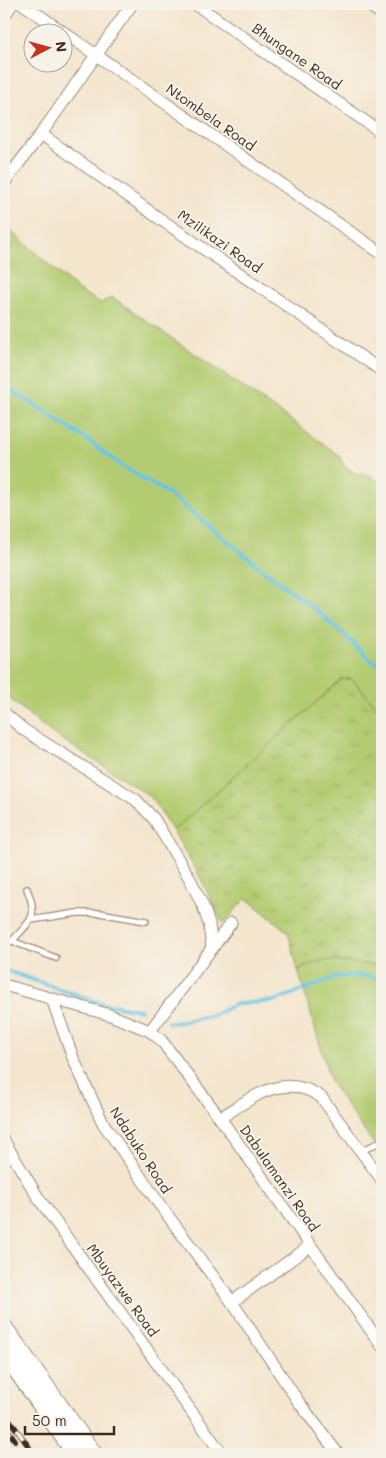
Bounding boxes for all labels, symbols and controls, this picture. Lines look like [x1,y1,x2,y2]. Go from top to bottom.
street label: Bhungane Road [249,18,345,94]
north arrow [22,22,72,72]
text: N [51,40,71,53]
street label: Ntombela Road [162,79,260,155]
street label: Mzilikazi Road [174,205,266,277]
street label: Ndabuko Road [106,1103,176,1197]
street label: Dabulamanzi Road [236,1121,324,1235]
street label: Mbuyazwe Road [83,1240,163,1340]
scale bar [25,1403,114,1435]
text: 50 m [32,1410,67,1430]

